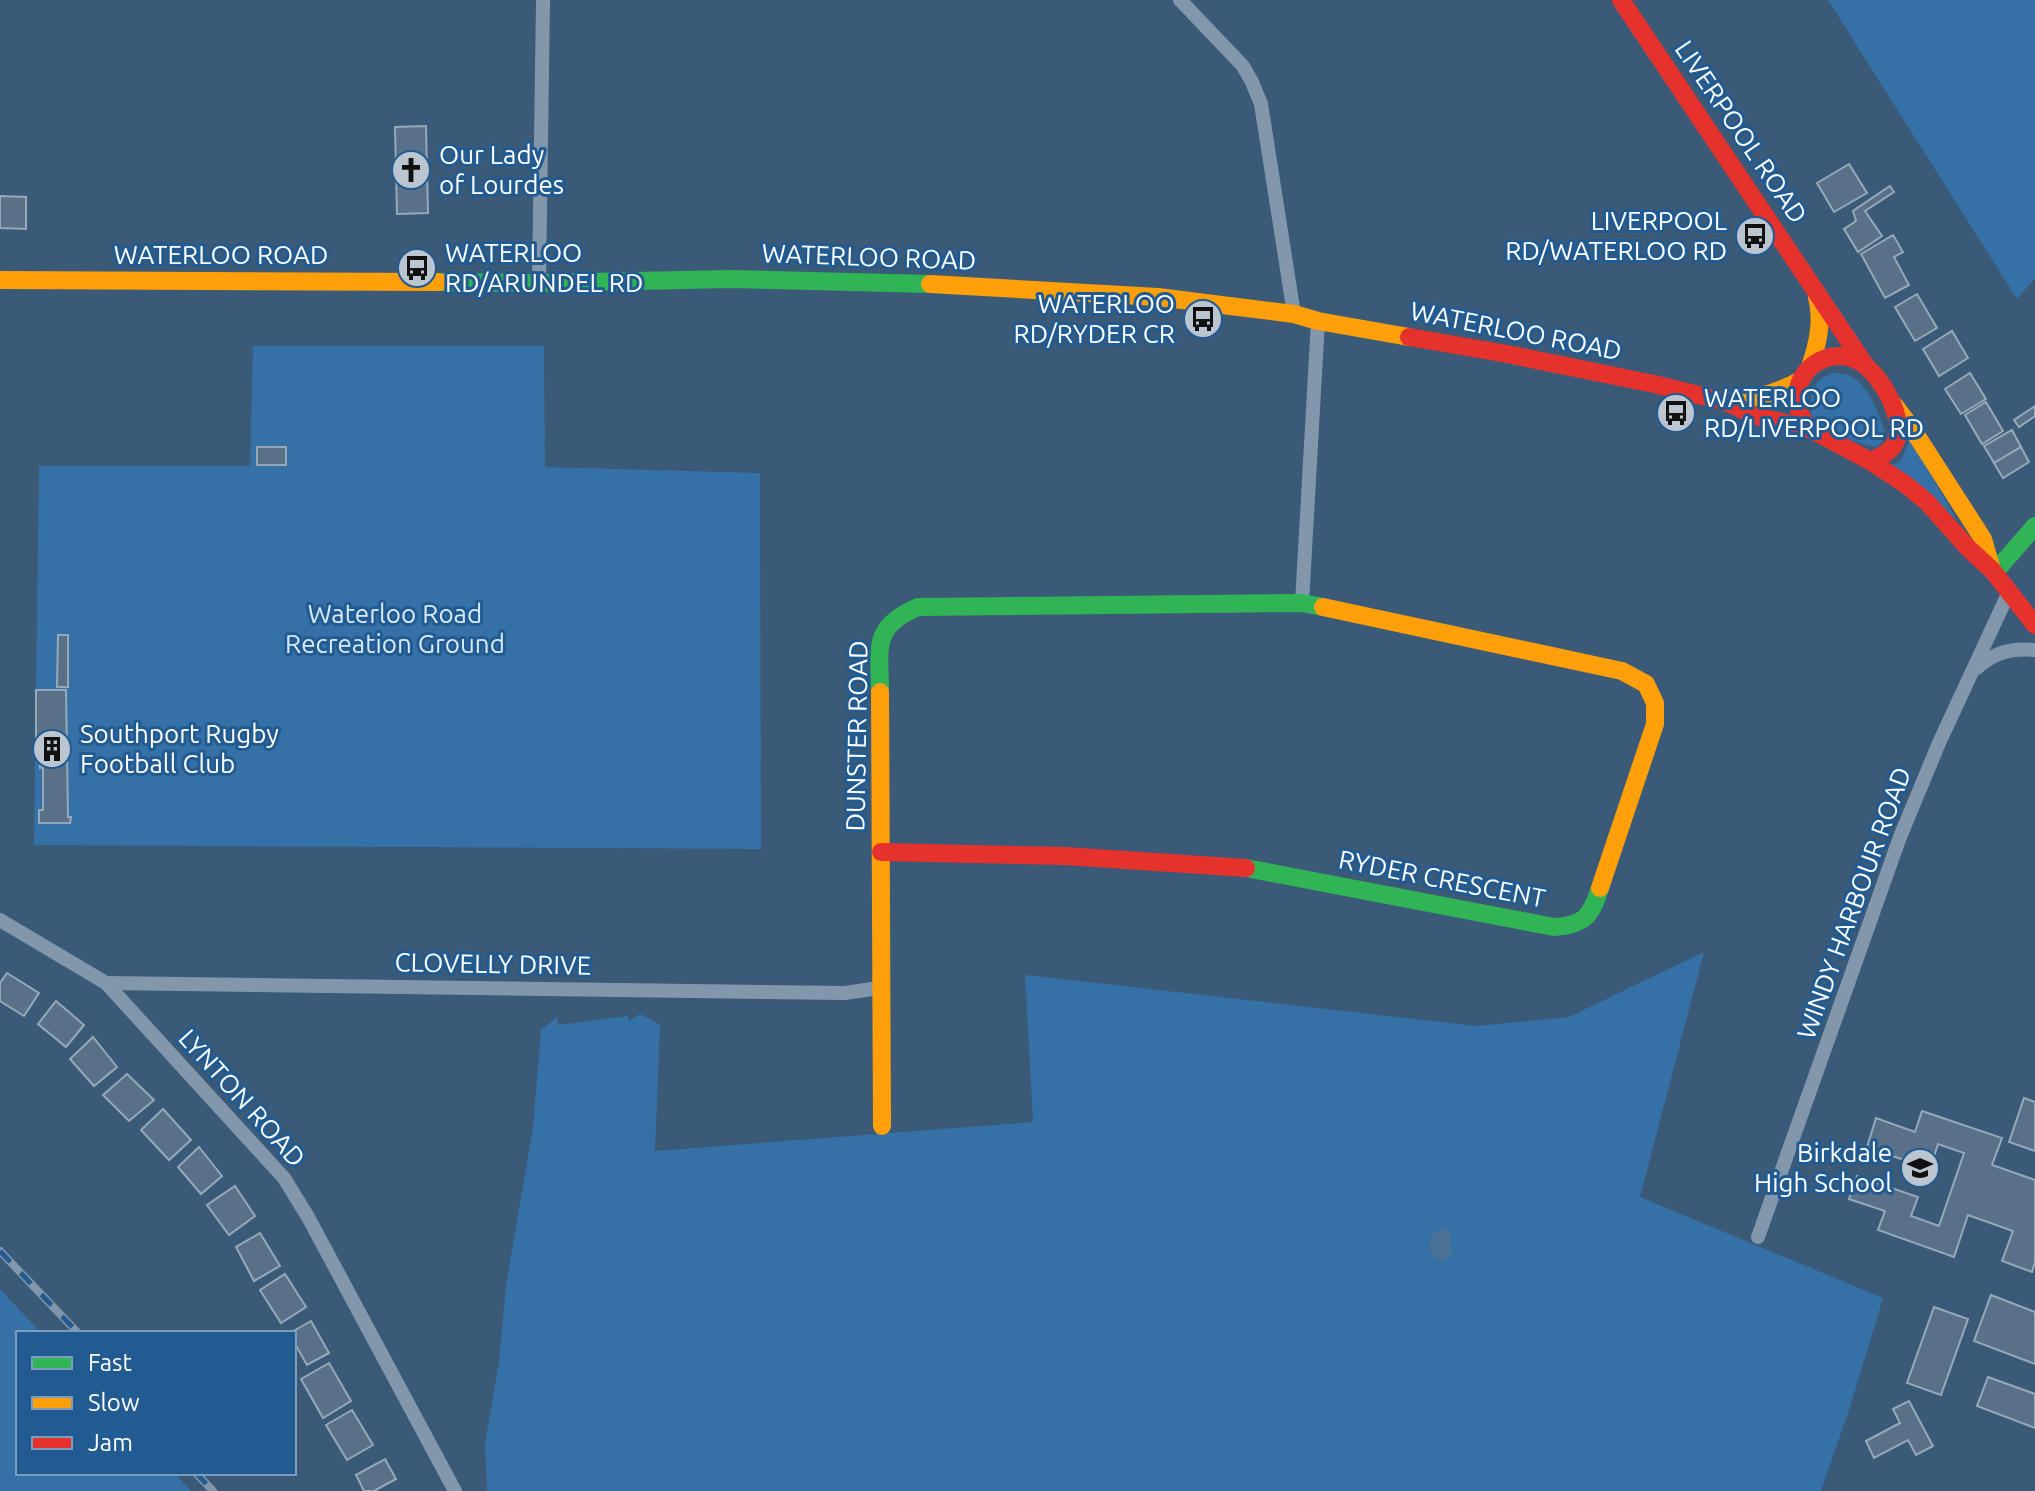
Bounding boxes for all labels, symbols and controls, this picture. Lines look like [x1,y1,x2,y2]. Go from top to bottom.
street label: LIVERPOOL ROAD [1670,35,1813,228]
place label: Our Lady of Lourdes [439,140,564,199]
church icon: Our Lady of Lourdes [390,149,432,191]
place label: LIVERPOOL RD/WATERLOO RD [1505,206,1727,265]
bus stop icon: LIVERPOOL RD/WATERLOO RD [1734,215,1776,257]
place label: WATERLOO RD/ARUNDEL RD [445,238,643,297]
street label: WATERLOO ROAD [761,238,977,275]
street label: WATERLOO ROAD [114,240,328,269]
bus stop icon: WATERLOO RD/ARUNDEL RD [396,247,438,289]
place label: WATERLOO RD/RYDER CR [1013,289,1175,348]
street label: WATERLOO ROAD [1408,296,1624,365]
bus stop icon: WATERLOO RD/RYDER CR [1182,298,1224,340]
place label: WATERLOO RD/LIVERPOOL RD [1704,383,1924,442]
bus stop icon: WATERLOO RD/LIVERPOOL RD [1655,392,1697,434]
park label: Waterloo Road Recreation Ground [285,599,505,658]
street label: DUNSTER ROAD [840,640,873,832]
place label: Southport Rugby Football Club [80,719,279,778]
building icon: Southport Rugby Football Club [31,728,73,770]
street label: WINDY HARBOUR ROAD [1791,763,1916,1043]
street label: RYDER CRESCENT [1336,844,1548,913]
street label: CLOVELLY DRIVE [395,947,591,980]
street label: LYNTON ROAD [173,1023,311,1172]
place label: Birkdale High School [1754,1138,1892,1197]
school or university icon: Birkdale High School [1899,1147,1941,1189]
legend [16,1331,296,1475]
text: Fast [88,1349,132,1376]
text: Slow [88,1389,140,1416]
text: Jam [88,1429,133,1456]

